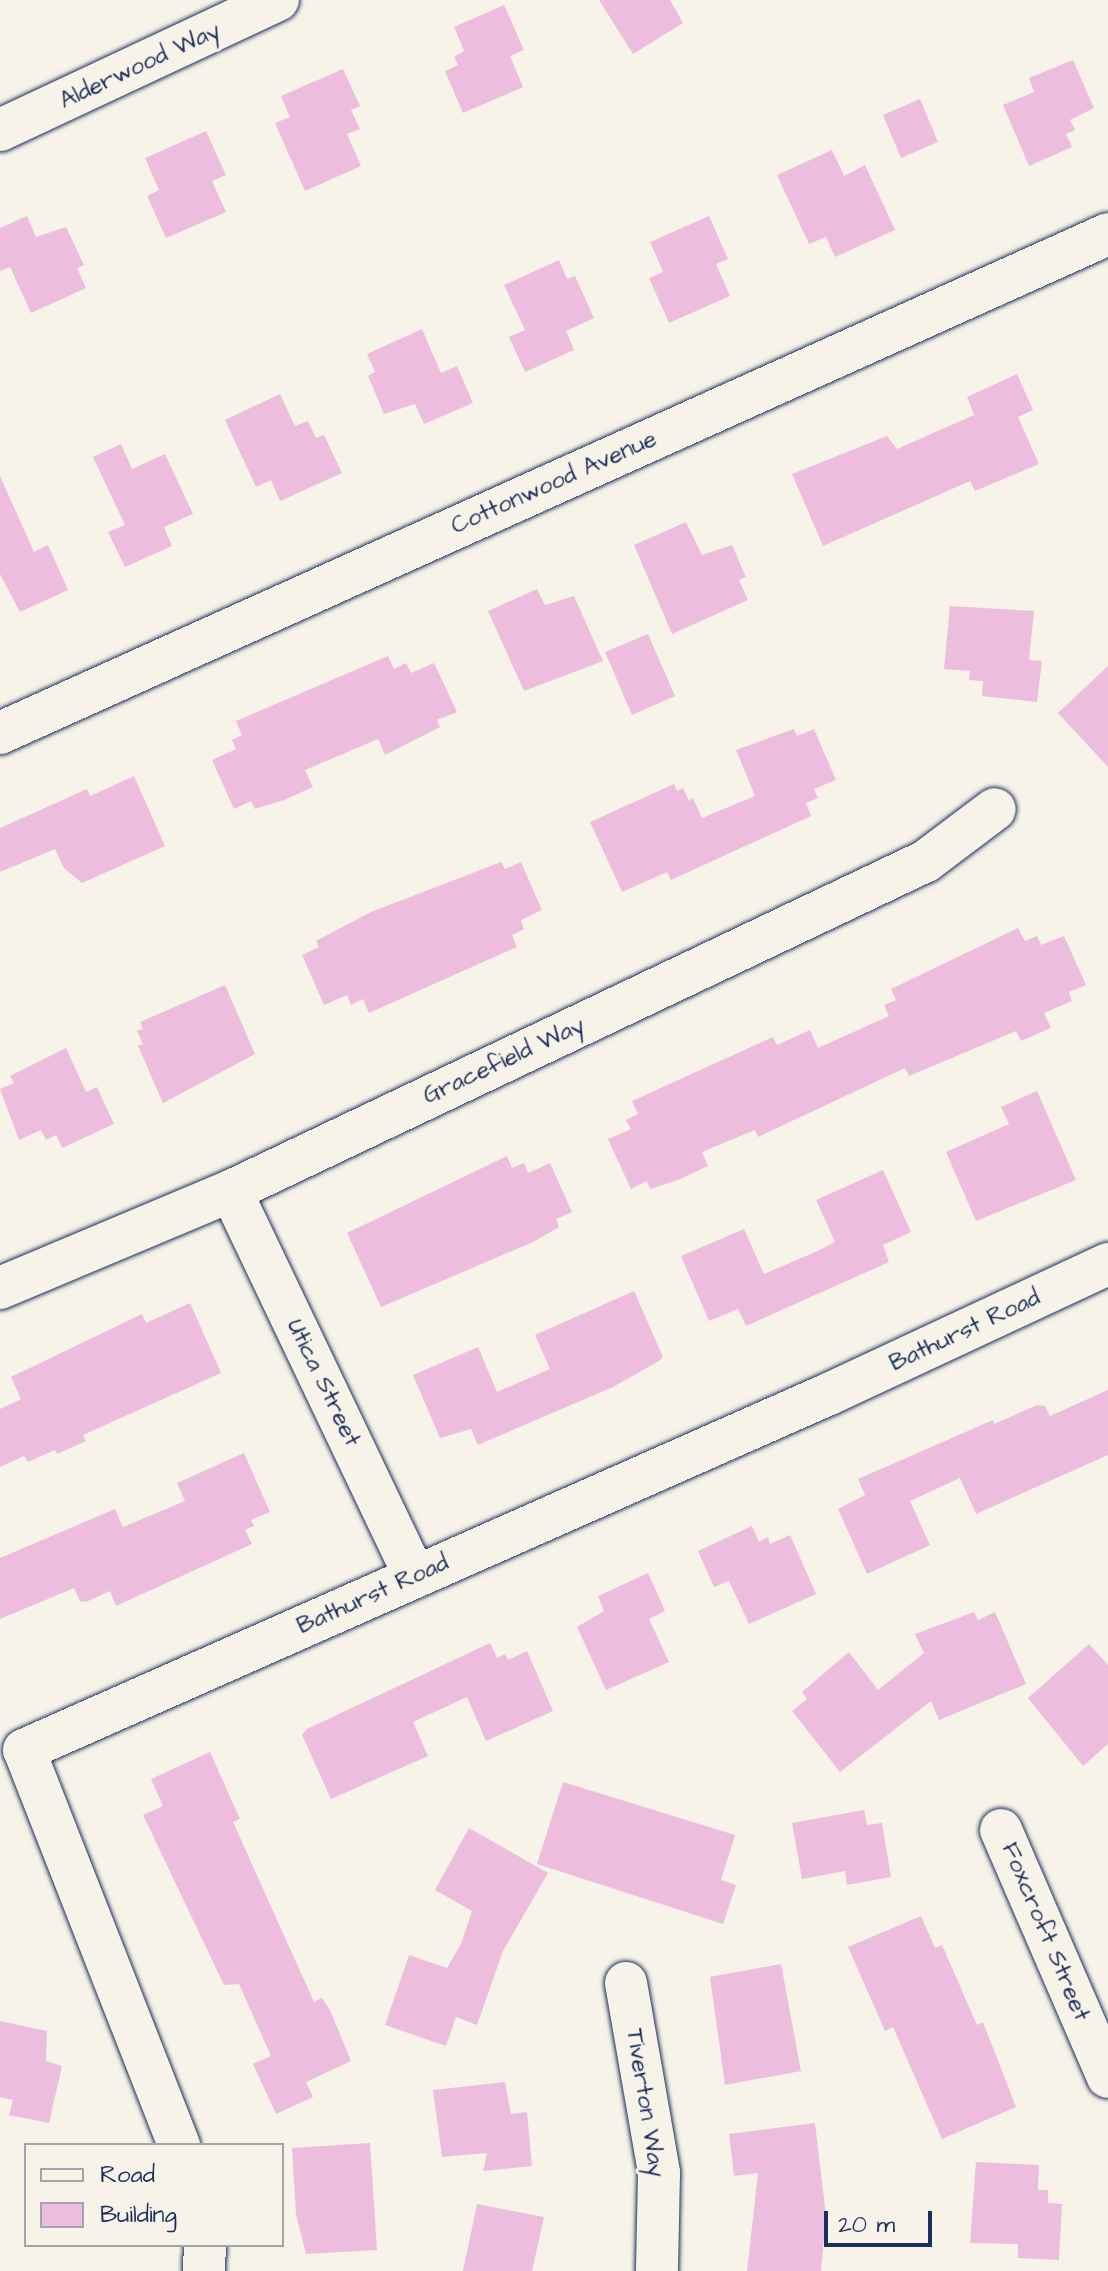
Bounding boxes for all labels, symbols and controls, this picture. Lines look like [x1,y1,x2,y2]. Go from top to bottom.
street label: Alderwood Way [55,16,225,116]
street label: Cottonwood Avenue [447,425,661,541]
street label: Gracefield Way [419,1011,589,1111]
street label: Bathurst Road [885,1284,1045,1378]
street label: Utica Street [280,1315,366,1451]
street label: Bathurst Road [293,1549,453,1641]
street label: Foxcroft Street [994,1838,1096,2026]
street label: Tiverton Way [619,2027,671,2179]
legend [24,2143,284,2247]
text: Road [100,2158,155,2192]
scale bar [828,2195,936,2245]
text: Building [100,2198,177,2232]
text: 20 m [838,2208,895,2242]

